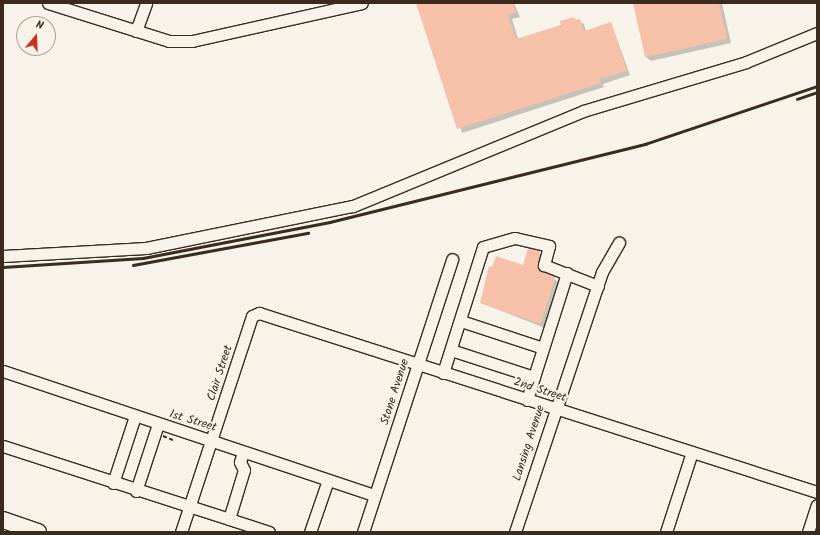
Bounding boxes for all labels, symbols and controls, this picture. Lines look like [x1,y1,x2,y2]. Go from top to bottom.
north arrow [16,16,56,56]
text: N [33,16,46,35]
street label: Clair Street [204,343,236,403]
street label: Stone Avenue [378,357,412,427]
street label: 2nd Street [512,375,568,405]
street label: Lansing Avenue [510,403,548,483]
street label: 1st Street [168,407,218,435]

